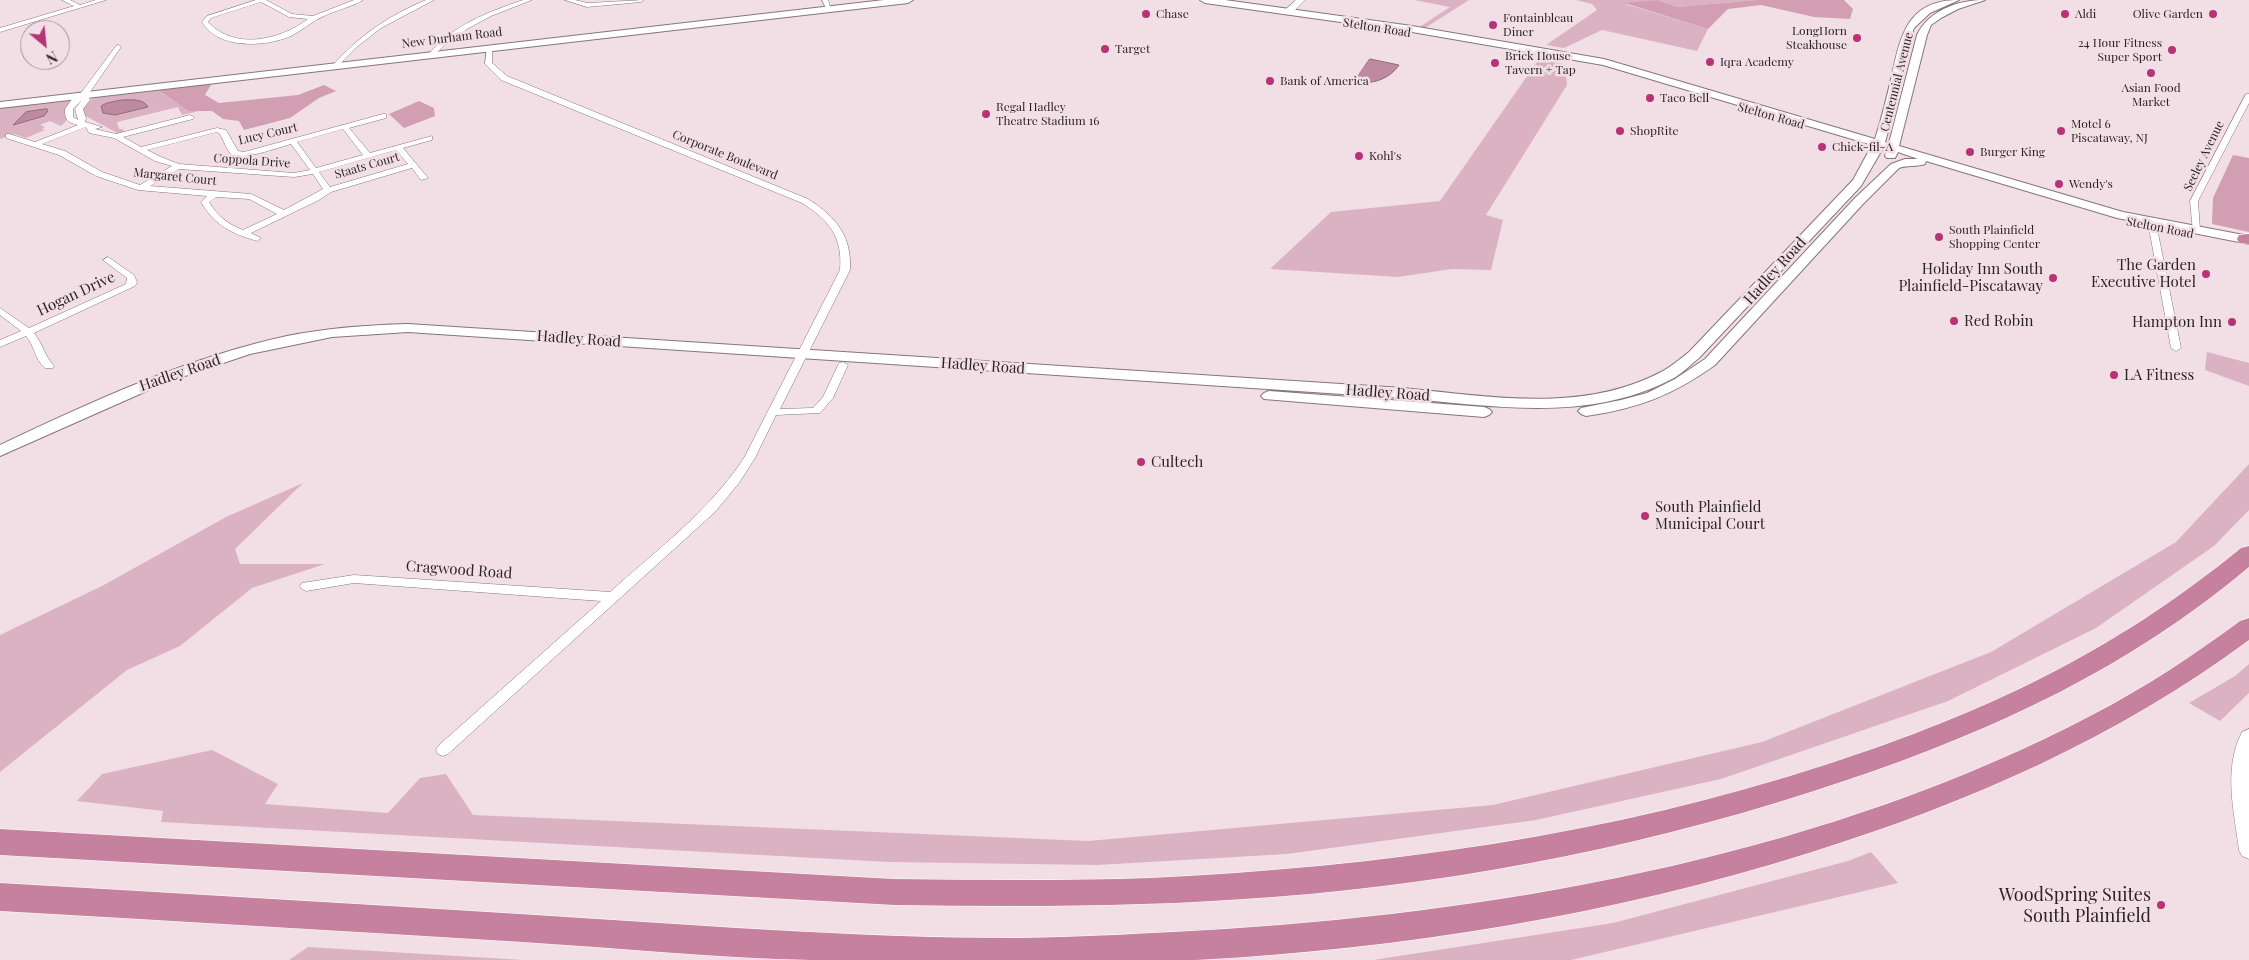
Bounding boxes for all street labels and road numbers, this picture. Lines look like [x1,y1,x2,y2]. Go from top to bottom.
street label: Stelton Road [1342,16,1412,40]
street label: New Durham Road [401,25,503,51]
street label: Centennial Avenue [1878,31,1916,133]
street label: Stelton Road [1736,100,1806,132]
street label: Seeley Avenue [2181,118,2227,194]
street label: Lucy Court [237,120,299,148]
street label: Corporate Boulevard [670,127,780,183]
street label: Staats Court [333,150,401,182]
street label: Coppola Drive [213,151,291,171]
street label: Margaret Court [133,165,217,189]
street label: Stelton Road [2125,214,2195,242]
street label: Hadley Road [1740,234,1810,308]
street label: Hogan Drive [34,268,118,320]
street label: Hadley Road [536,327,622,351]
street label: Hadley Road [137,351,223,395]
street label: Hadley Road [940,354,1026,378]
street label: Hadley Road [1345,381,1431,405]
street label: Cragwood Road [405,557,513,583]

